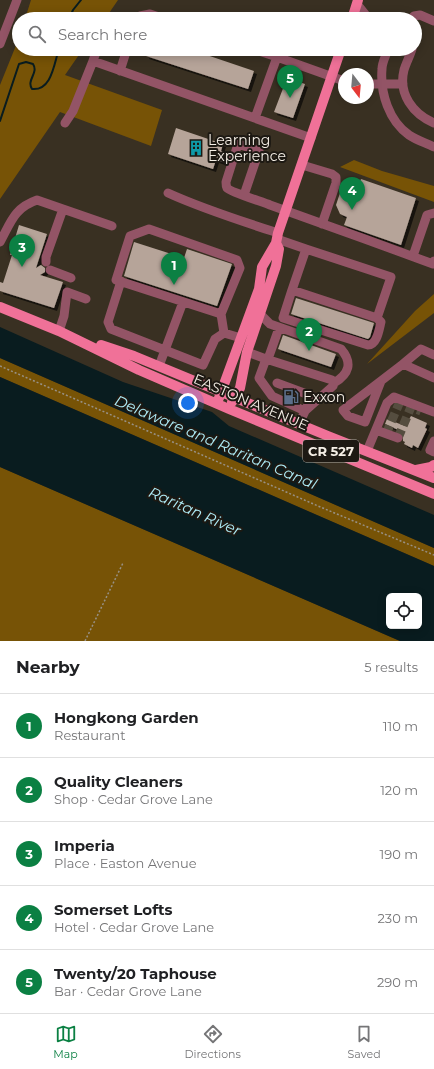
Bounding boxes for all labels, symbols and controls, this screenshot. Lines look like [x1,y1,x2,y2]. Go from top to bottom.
search box [12,12,422,56]
icon: search [26,23,48,45]
text: Search here [58,25,147,44]
pin: 5 [277,65,303,98]
north arrow [338,68,374,104]
place label: Learning Experience [208,131,286,165]
building icon: Learning Experience [187,139,205,157]
pin: 4 [339,177,365,210]
pin: 3 [9,234,35,267]
pin: 1 [161,252,187,285]
pin: 2 [296,318,322,351]
street label: EASTON AVENUE [191,370,311,434]
fuel station icon: Exxon [282,388,300,406]
place label: Exxon [303,388,345,406]
water label: Delaware and Raritan Canal [112,391,320,493]
your location [178,393,198,413]
road number: CR 527 [303,440,359,462]
water label: Raritan River [146,482,245,540]
map controls [386,593,422,629]
button: locate [386,593,422,629]
text: Nearby [16,657,80,677]
text: 5 results [364,659,418,675]
text: Hongkong Garden [54,708,199,727]
text: 1 [26,718,32,734]
text: 110 m [383,718,418,734]
text: Restaurant [54,727,125,743]
text: Quality Cleaners [54,772,183,791]
text: 2 [25,782,33,798]
text: 120 m [380,782,418,798]
text: Shop · Cedar Grove Lane [54,791,213,807]
text: Imperia [54,836,115,855]
text: 3 [25,846,33,862]
text: 190 m [380,846,418,862]
text: Place · Easton Avenue [54,855,197,871]
text: Somerset Lofts [54,900,172,919]
text: 4 [25,910,33,926]
text: 230 m [377,910,418,926]
text: Hotel · Cedar Grove Lane [54,919,214,935]
text: Twenty/20 Taphouse [54,964,217,983]
text: 5 [25,974,33,990]
text: 290 m [377,974,418,990]
text: Bar · Cedar Grove Lane [54,983,202,999]
tab: Map [53,1023,78,1061]
tab: Directions [185,1023,241,1061]
tab: Saved [348,1023,381,1061]

